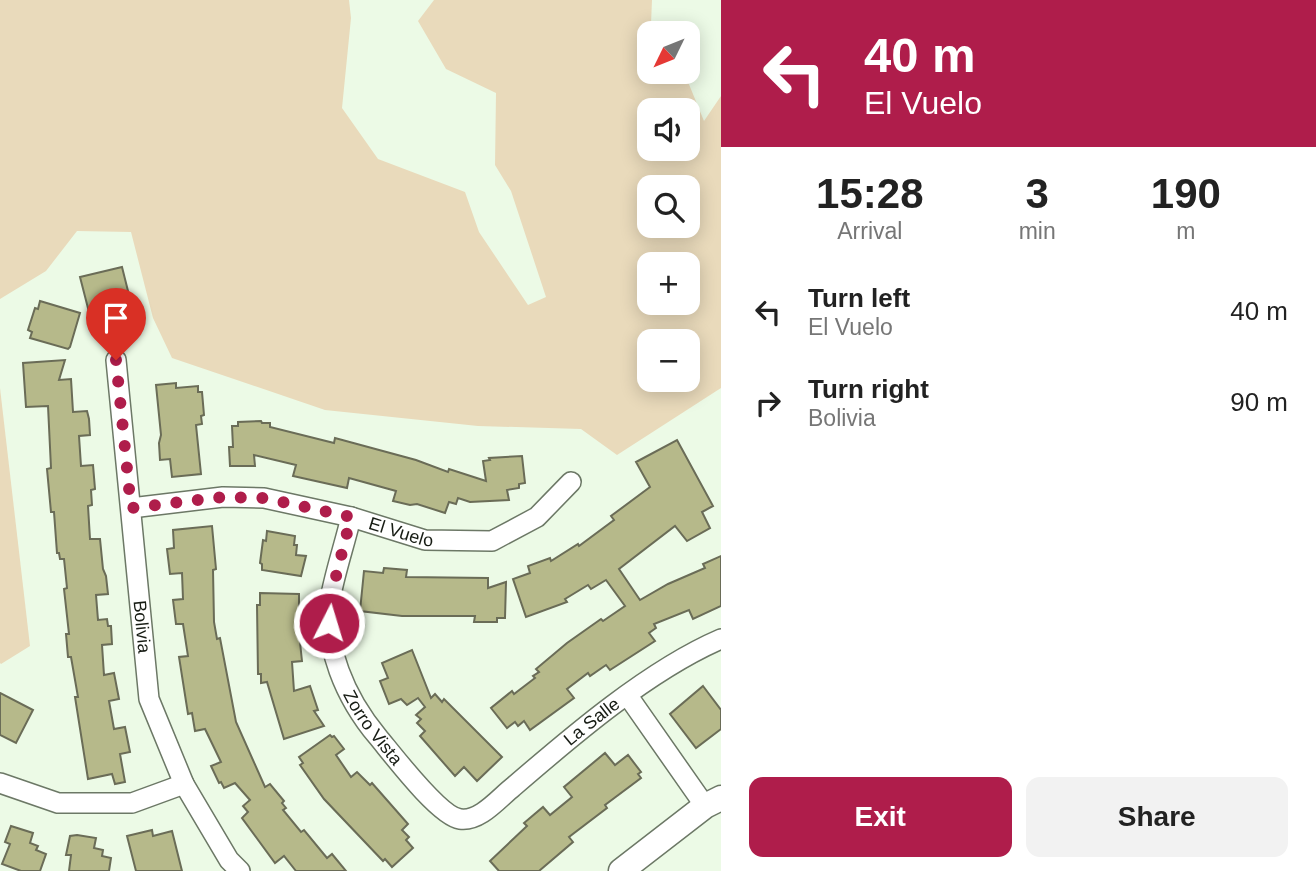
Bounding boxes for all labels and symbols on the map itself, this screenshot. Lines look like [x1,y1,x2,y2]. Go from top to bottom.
north arrow [637,21,700,84]
pin [86,288,146,360]
street label: El Vuelo [366,513,433,550]
position arrow [292,586,366,660]
street label: Bolivia [129,599,155,655]
street label: Zorro Vista [339,687,407,770]
street label: La Salle [560,694,623,750]

